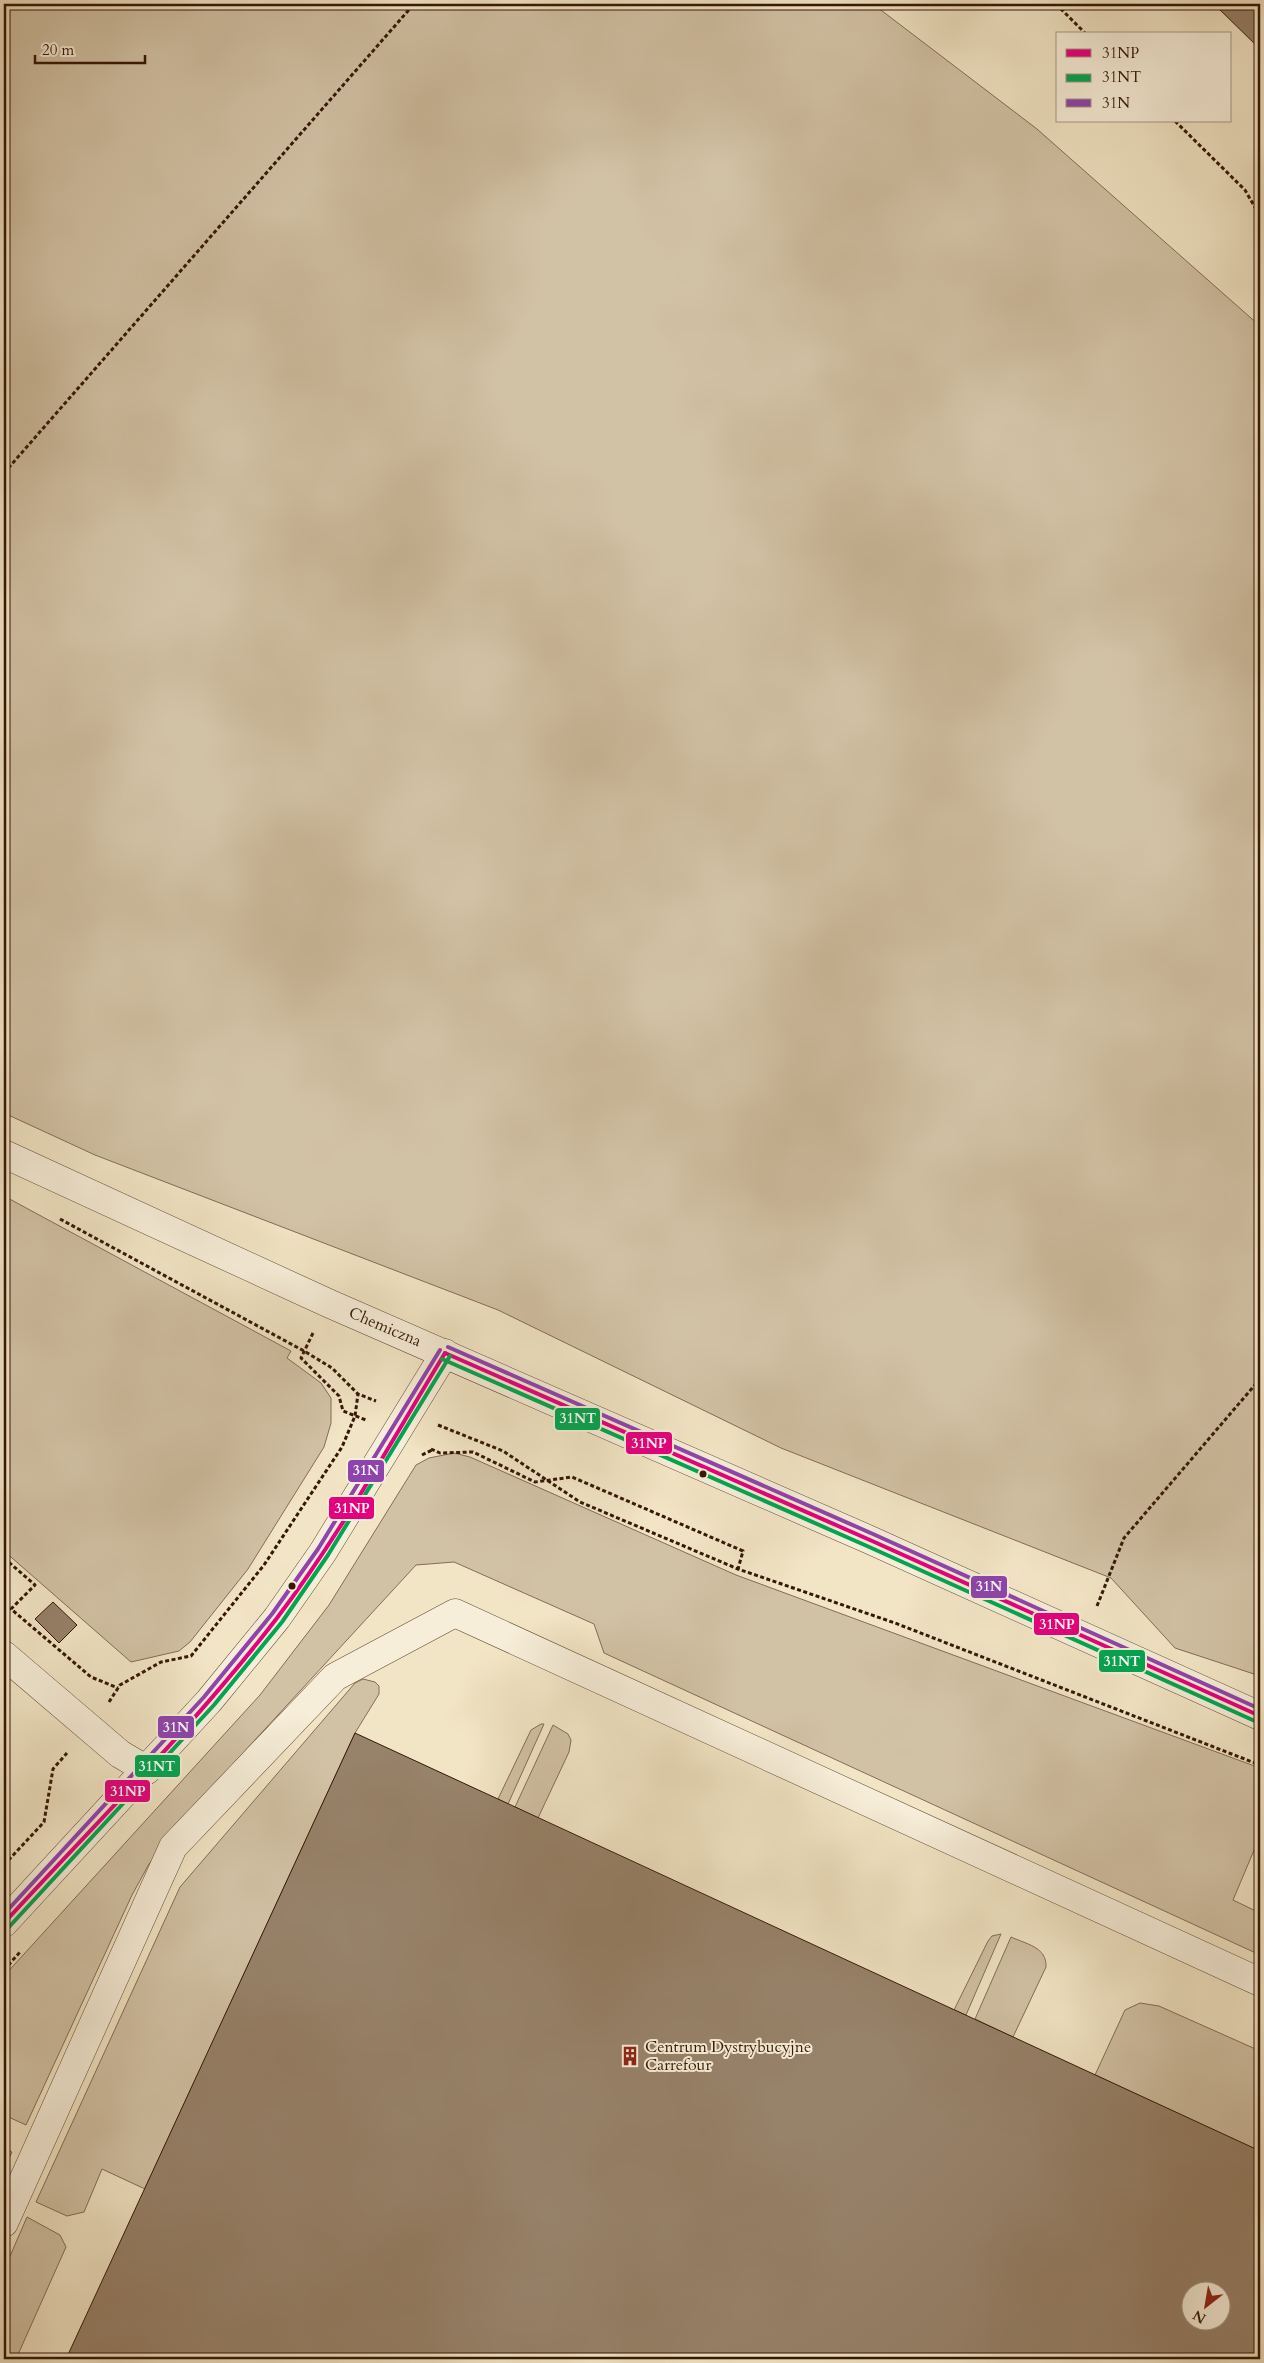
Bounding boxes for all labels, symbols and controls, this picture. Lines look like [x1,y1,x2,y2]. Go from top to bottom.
scale bar [35,32,145,64]
legend [1056,32,1232,122]
text: 20 m [42,40,74,60]
text: 31NP [1102,43,1139,63]
text: 31NT [1102,67,1141,87]
text: 31N [1102,93,1130,113]
street label: Chemiczna [345,1302,425,1352]
line badge: 31NT [554,1407,601,1431]
text: 31NT [560,1409,596,1428]
line badge: 31NP [625,1431,673,1455]
text: 31NP [631,1434,667,1453]
line badge: 31N [347,1459,385,1483]
text: 31N [353,1461,379,1480]
unlabelled marker [698,1469,708,1479]
line badge: 31NP [328,1496,375,1520]
text: 31NP [334,1499,370,1518]
line badge: 31N [970,1575,1008,1599]
text: 31N [976,1577,1002,1596]
unlabelled marker [287,1581,297,1591]
line badge: 31NP [1033,1612,1080,1636]
text: 31NP [1039,1615,1075,1634]
line badge: 31NT [1098,1649,1146,1673]
text: 31NT [1104,1652,1140,1671]
line badge: 31N [157,1715,195,1739]
text: 31N [163,1718,189,1737]
line badge: 31NT [134,1754,181,1778]
text: 31NT [139,1757,175,1776]
line badge: 31NP [104,1779,151,1803]
text: 31NP [110,1782,146,1801]
place label: Centrum Dystrybucyjne Carrefour [645,2036,811,2076]
building icon: Centrum Dystrybucyjne Carrefour [619,2045,641,2067]
north arrow [1182,2280,1232,2330]
text: N [1189,2305,1210,2328]

